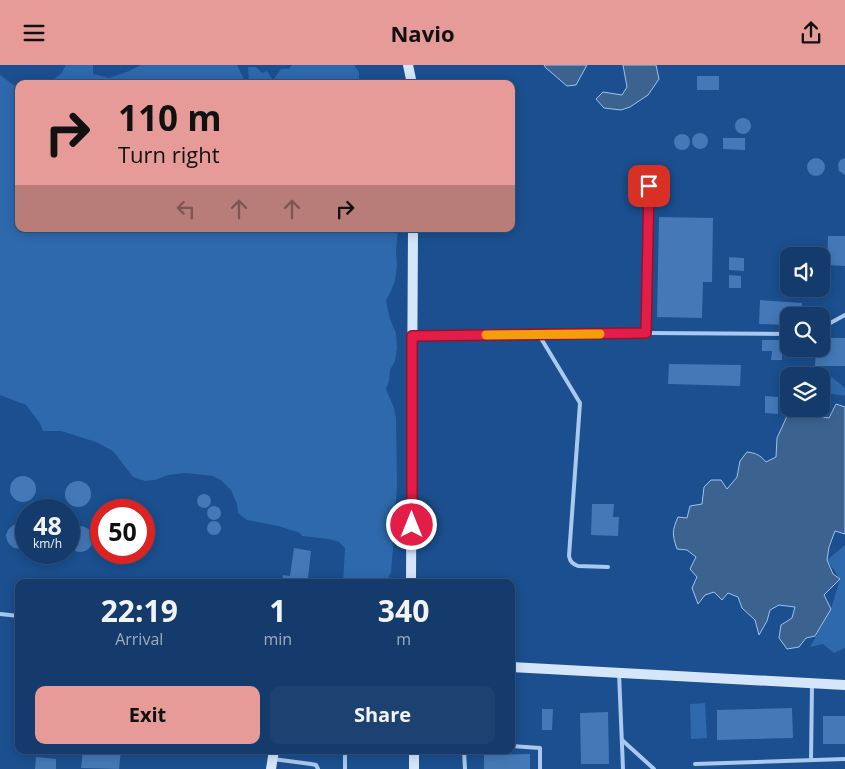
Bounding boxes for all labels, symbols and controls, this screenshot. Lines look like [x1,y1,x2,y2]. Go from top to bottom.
text: Navio [390,18,455,48]
icon: menu [20,19,48,47]
icon: share [797,19,825,47]
text: 110 m [118,94,222,141]
icon: right [35,100,100,165]
text: Turn right [118,139,220,169]
pin [628,165,670,207]
icon: arrive [635,172,663,200]
icon: left [172,195,200,223]
icon: ahead [225,195,253,223]
icon: ahead [278,195,306,223]
icon: right [331,195,359,223]
map controls [780,247,830,417]
button: sound [780,247,830,297]
button: search [780,307,830,357]
button: layers [780,367,830,417]
position arrow [385,498,437,550]
speed limit sign: 50 [90,499,155,564]
text: 48 [33,508,62,542]
text: km/h [33,535,62,552]
text: 22:19 [101,590,178,631]
text: 1 [269,590,286,631]
text: 340 [378,590,429,631]
text: Arrival [115,628,163,650]
text: min [264,628,292,650]
text: m [396,628,411,650]
button: Exit [35,686,260,744]
button: Share [270,686,495,744]

